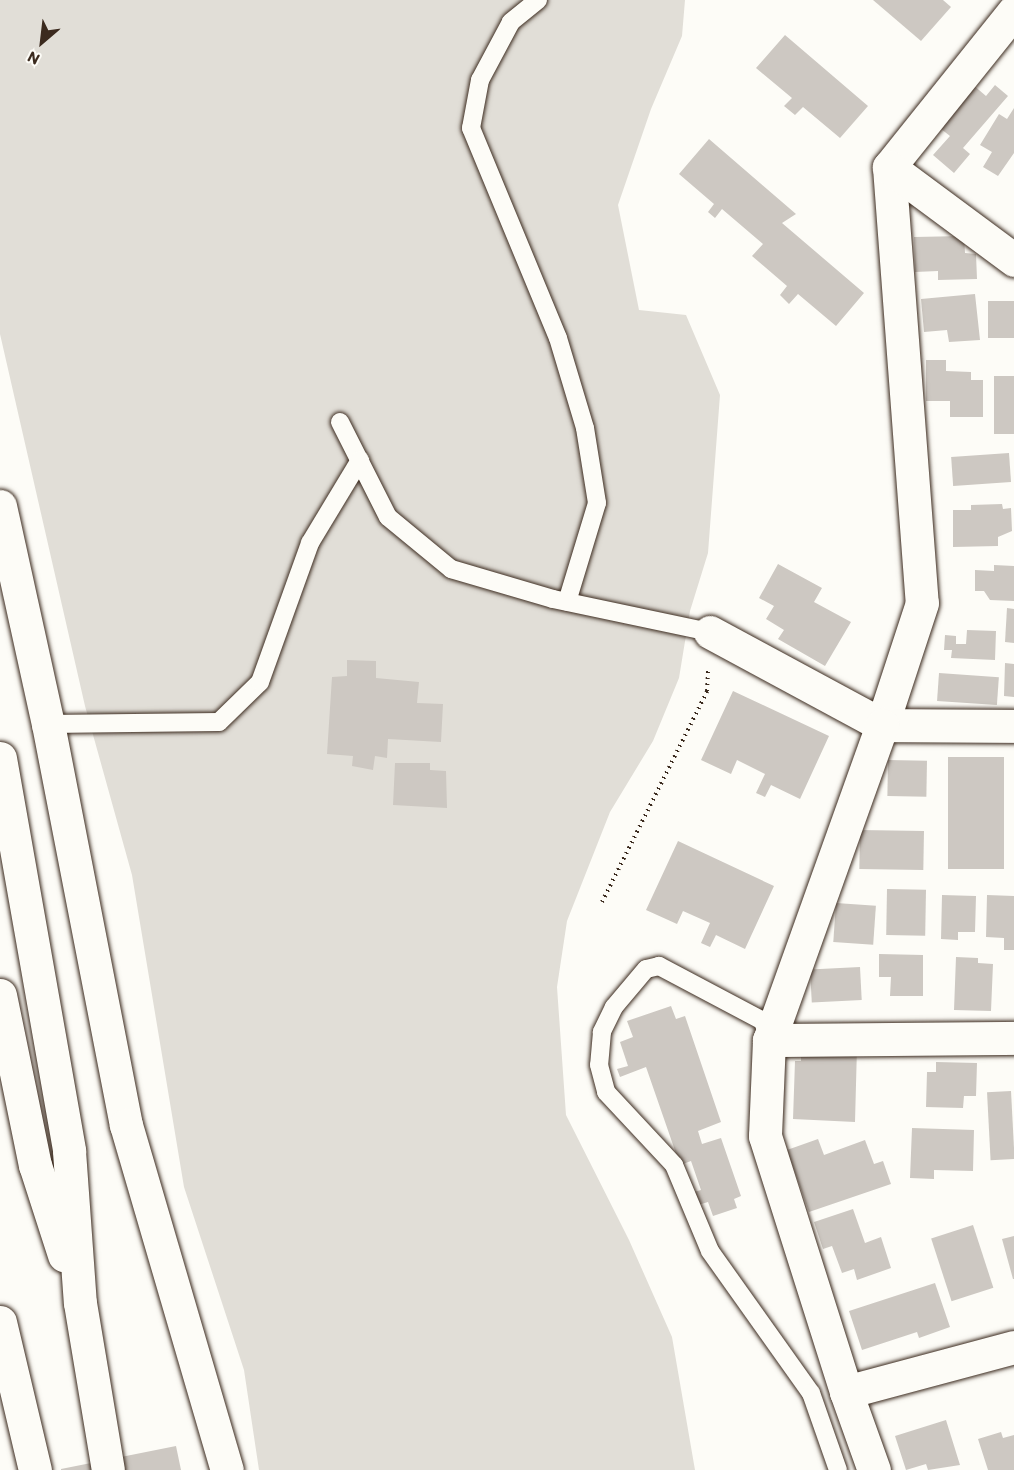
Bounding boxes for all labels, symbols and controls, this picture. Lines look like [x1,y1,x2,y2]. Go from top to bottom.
north arrow [12,12,72,72]
text: N [24,47,43,69]

